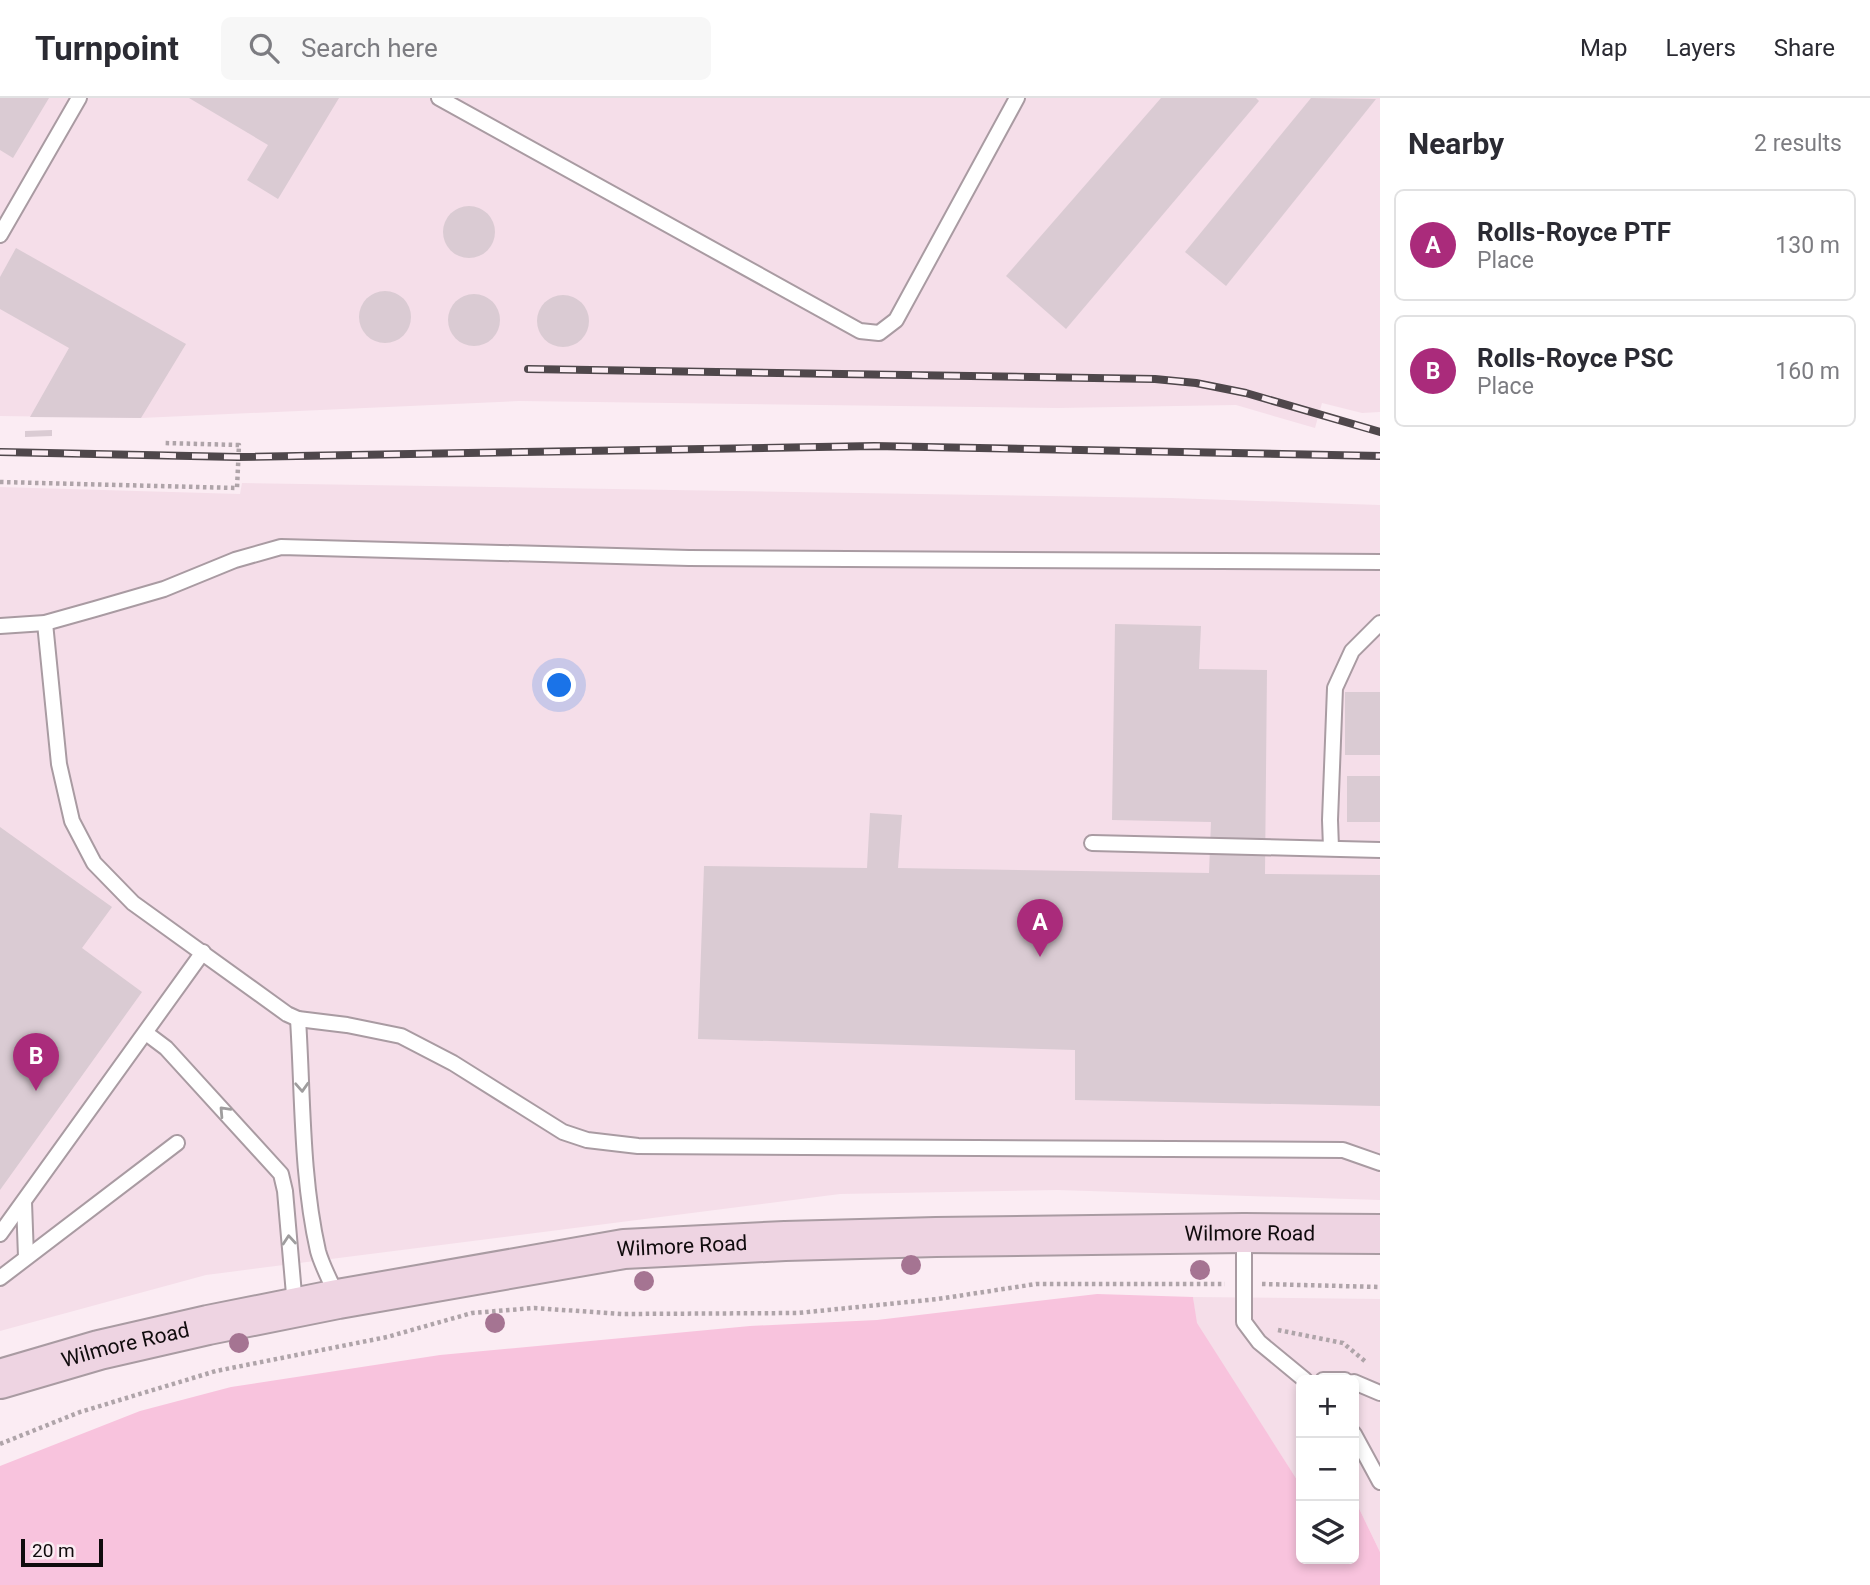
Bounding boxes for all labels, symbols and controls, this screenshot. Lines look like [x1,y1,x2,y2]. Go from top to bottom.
search box [221,17,711,80]
text: Turnpoint [35,29,179,68]
icon: search [245,29,283,67]
text: Search here [301,33,438,63]
text: Map [1580,34,1628,62]
text: Layers [1666,34,1736,62]
text: Share [1774,34,1835,62]
text: Nearby [1408,126,1504,161]
text: 2 results [1754,130,1842,157]
text: Rolls-Royce PTF [1477,217,1671,247]
text: A [1425,232,1441,259]
text: 130 m [1775,232,1840,259]
text: Place [1477,247,1534,274]
text: Rolls-Royce PSC [1477,343,1674,373]
text: B [1426,358,1440,385]
text: 160 m [1775,358,1840,385]
text: Place [1477,373,1534,400]
your location [542,668,576,702]
pin: A [1017,899,1063,957]
pin: B [13,1033,59,1091]
one-way arrow [294,1082,309,1093]
one-way arrow [219,1106,232,1119]
street label: Wilmore Road [1184,1221,1315,1246]
street label: Wilmore Road [616,1231,748,1261]
one-way arrow [282,1234,297,1245]
street label: Wilmore Road [59,1318,192,1372]
map controls [1296,1375,1359,1564]
button: + [1296,1375,1359,1438]
button: − [1296,1438,1359,1501]
button: layers [1296,1501,1359,1564]
scale bar [21,1536,103,1568]
text: 20 m [32,1539,75,1562]

